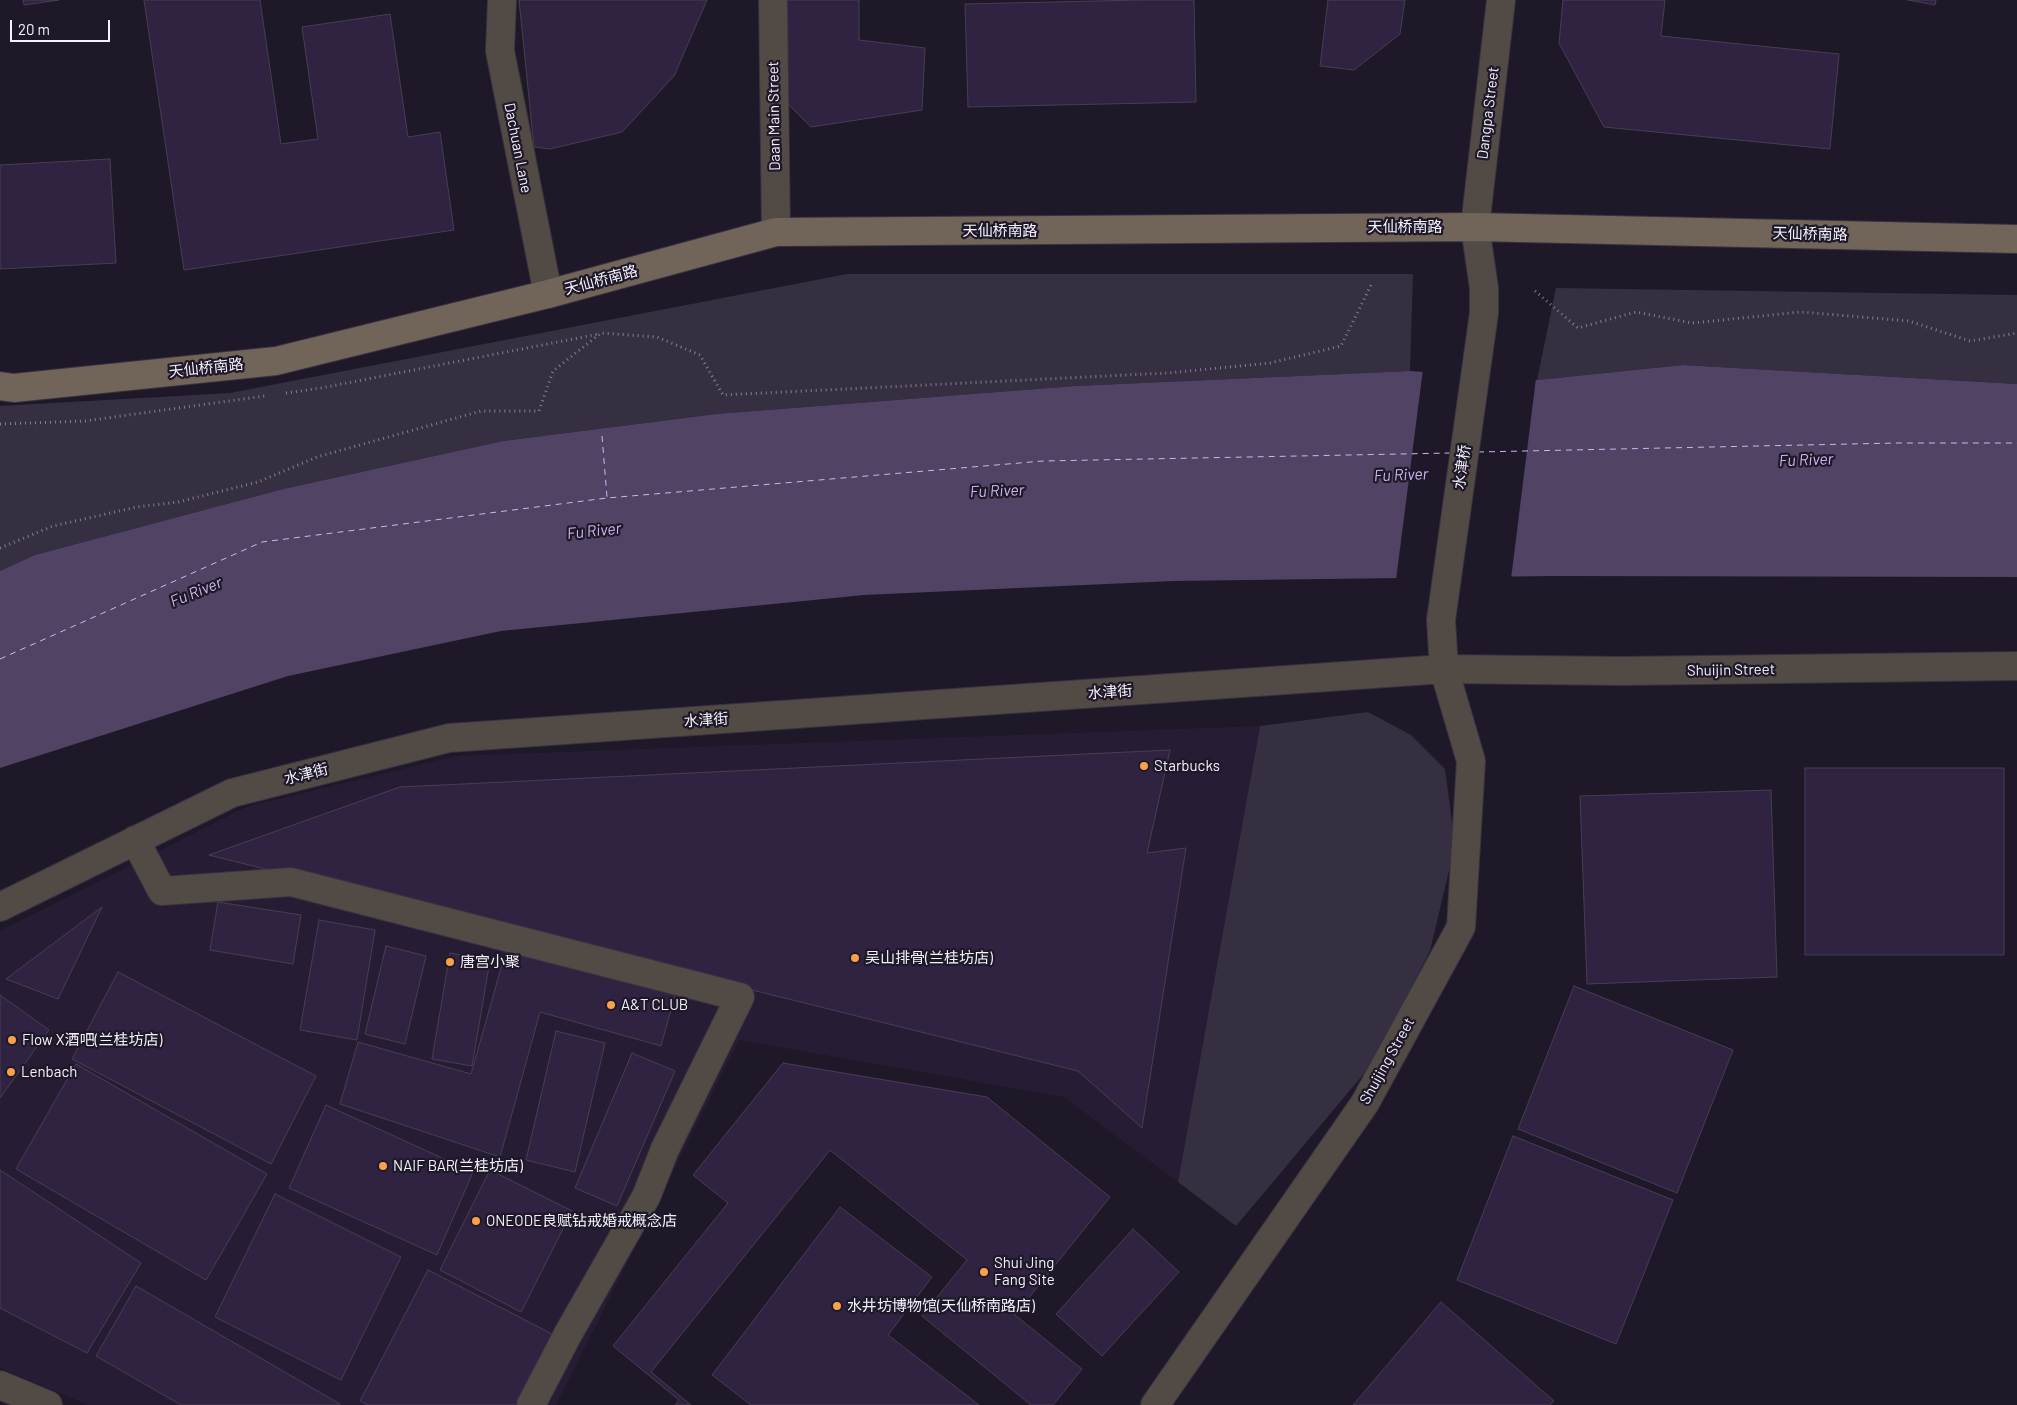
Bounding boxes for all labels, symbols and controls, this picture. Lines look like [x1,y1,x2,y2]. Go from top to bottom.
scale bar [12,10,112,42]
text: 20 m [18,20,50,38]
street label: Daan Main Street [764,61,784,171]
street label: Dangpa Street [1473,66,1503,160]
street label: Dachuan Lane [500,101,536,195]
street label: 天仙桥南路 [1368,218,1442,236]
street label: 天仙桥南路 [963,222,1037,240]
street label: 天仙桥南路 [1772,224,1848,244]
street label: 天仙桥南路 [562,262,640,298]
street label: 天仙桥南路 [168,355,244,381]
street label: 水津桥 [1450,443,1474,491]
water label: Fu River [1778,449,1834,471]
water label: Fu River [1373,464,1429,486]
water label: Fu River [969,480,1025,502]
water label: Fu River [566,519,622,543]
water label: Fu River [167,573,225,611]
street label: Shuijin Street [1687,660,1775,680]
street label: 水津街 [1087,681,1133,703]
street label: 水津街 [683,709,729,731]
place label: Starbucks [1154,757,1220,775]
street label: 水津街 [282,760,330,788]
marker: Starbucks [1138,760,1150,772]
place label: 吴山排骨(兰桂坊店) [865,949,993,967]
marker: 吴山排骨(兰桂坊店) [849,952,861,964]
place label: 唐宫小聚 [460,953,520,971]
marker: 唐宫小聚 [444,956,456,968]
place label: A&T CLUB [621,996,688,1014]
marker: A&T CLUB [605,999,617,1011]
street label: Shuijing Street [1356,1015,1418,1107]
place label: Flow X酒吧(兰桂坊店) [22,1031,162,1049]
marker: Flow X酒吧(兰桂坊店) [6,1034,18,1046]
place label: Lenbach [21,1063,77,1081]
marker: Lenbach [5,1066,17,1078]
place label: NAIF BAR(兰桂坊店) [393,1157,523,1175]
marker: NAIF BAR(兰桂坊店) [377,1160,389,1172]
place label: ONEODE良赋钻戒婚戒概念店 [486,1212,677,1230]
marker: ONEODE良赋钻戒婚戒概念店 [470,1215,482,1227]
place label: Shui Jing Fang Site [994,1254,1055,1289]
marker: Shui Jing Fang Site [978,1266,990,1278]
place label: 水井坊博物馆(天仙桥南路店) [847,1297,1035,1315]
marker: 水井坊博物馆(天仙桥南路店) [831,1300,843,1312]

